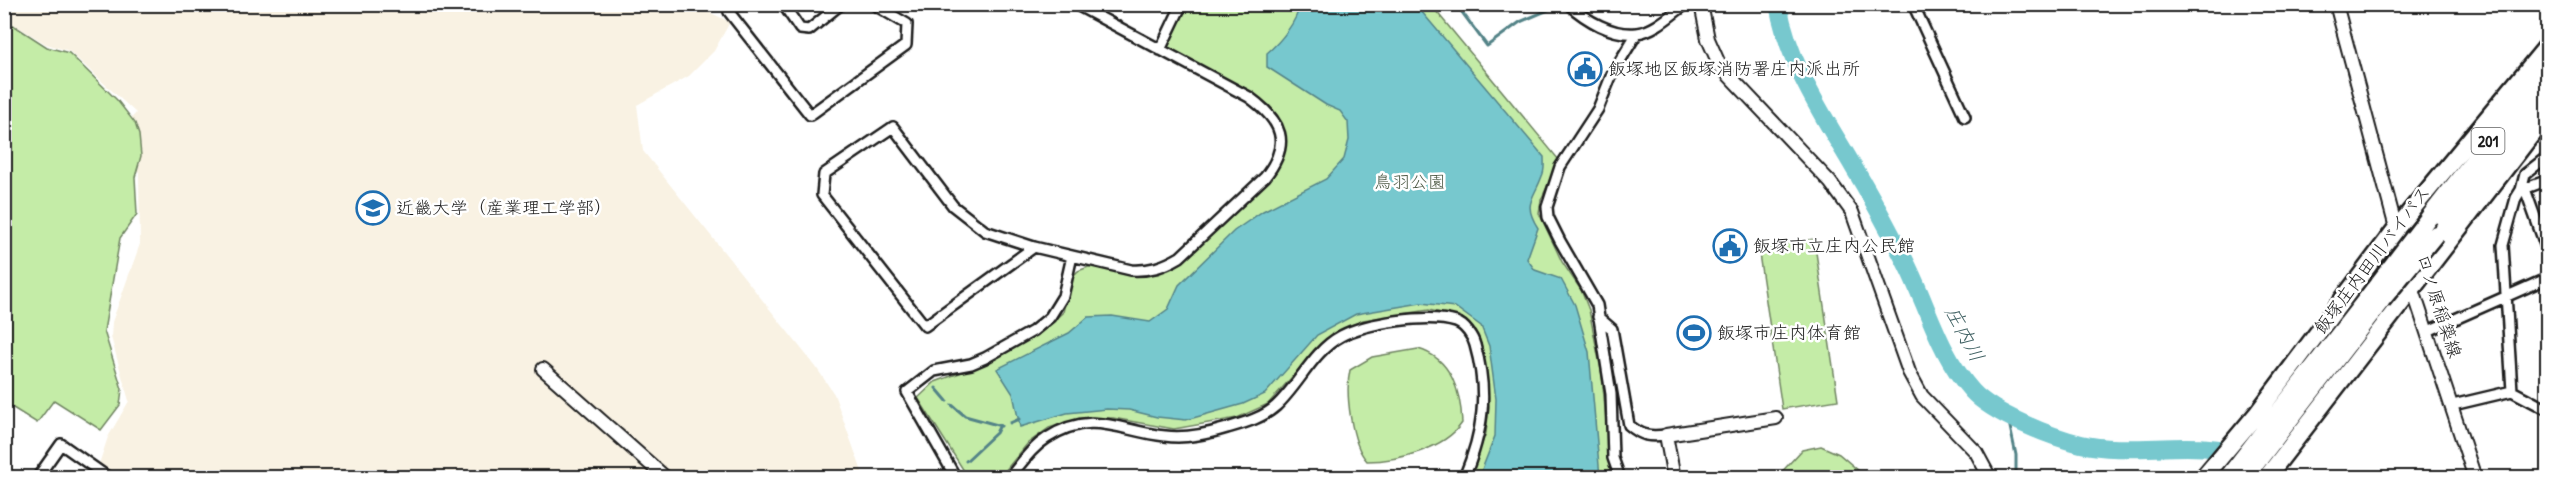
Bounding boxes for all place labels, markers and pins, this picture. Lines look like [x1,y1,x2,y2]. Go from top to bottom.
public building icon: 飯塚地区飯塚消防署庄内派出所 [1567,51,1603,87]
place label: 飯塚地区飯塚消防署庄内派出所 [1608,56,1860,81]
school or university icon: 近畿大学（産業理工学部） [355,190,391,226]
place label: 近畿大学（産業理工学部） [396,195,612,220]
public building icon: 飯塚市立庄内公民館 [1712,228,1748,264]
place label: 飯塚市立庄内公民館 [1753,233,1915,258]
sports icon: 飯塚市庄内体育館 [1676,315,1712,351]
place label: 飯塚市庄内体育館 [1717,320,1861,345]

